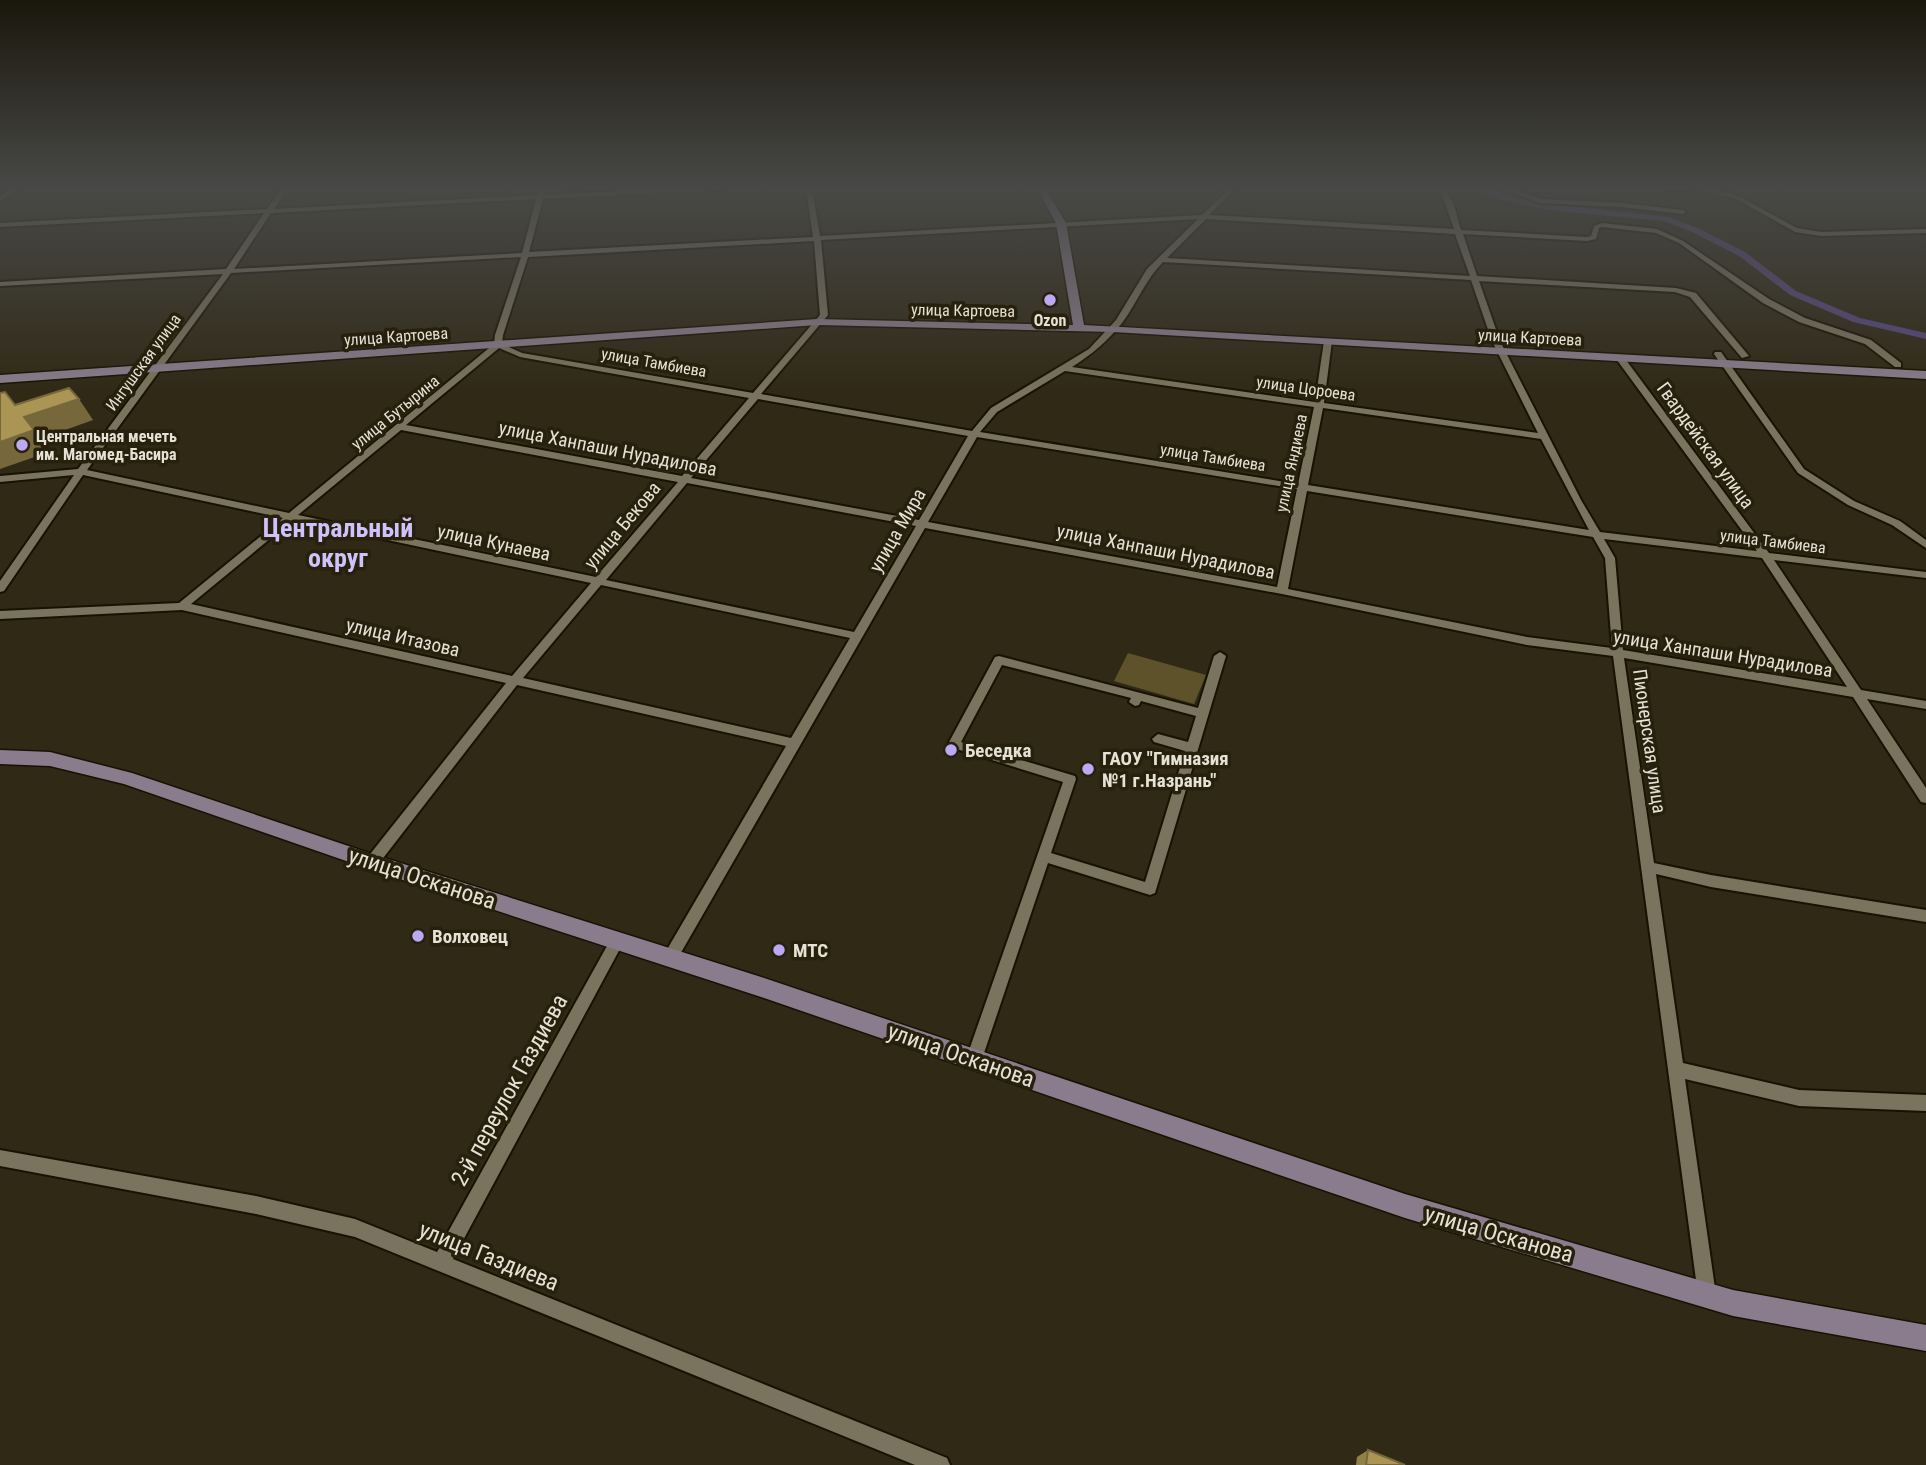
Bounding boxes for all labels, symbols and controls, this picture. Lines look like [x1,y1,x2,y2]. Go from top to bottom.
marker: Ozon [1042,292,1058,308]
street label: улица Картоева [911,300,1015,321]
street label: Ингушская улица [102,310,185,414]
place label: Ozon [1034,311,1066,330]
street label: улица Картоева [343,323,449,350]
street label: улица Картоева [1478,325,1582,350]
street label: улица Тамбиева [600,344,708,381]
street label: улица Бутырина [348,371,443,454]
street label: улица Цороева [1255,372,1357,405]
street label: Гвардейская улица [1652,378,1759,513]
street label: улица Яндиева [1272,412,1311,514]
street label: улица Ханпаши Нурадилова [497,416,719,481]
place label: Центральная мечеть им. Магомед-Басира [36,427,177,464]
marker: Центральная мечеть им. Магомед-Басира [14,437,30,453]
street label: улица Тамбиева [1159,440,1267,475]
street label: улица Бекова [579,477,666,574]
street label: улица Мира [864,484,931,576]
district label: Центральный округ [263,513,413,573]
street label: улица Кунаева [435,519,552,566]
street label: улица Ханпаши Нурадилова [1055,519,1277,584]
street label: улица Тамбиева [1719,526,1827,557]
street label: улица Итазова [344,613,462,662]
street label: улица Ханпаши Нурадилова [1612,625,1834,682]
street label: Пионерская улица [1628,667,1671,815]
place label: Беседка [965,739,1031,762]
marker: Беседка [943,742,959,758]
place label: ГАОУ "Гимназия №1 г.Назрань" [1102,747,1229,792]
marker: ГАОУ "Гимназия №1 г.Назрань" [1080,761,1096,777]
street label: улица Осканова [345,842,499,915]
place label: Волховец [432,925,508,948]
marker: Волховец [410,928,426,944]
place label: МТС [793,939,828,962]
marker: МТС [771,942,787,958]
street label: 2-й переулок Газдиева [446,990,573,1191]
street label: улица Осканова [884,1018,1038,1093]
street label: улица Осканова [1421,1200,1576,1269]
street label: улица Газдиева [415,1216,563,1297]

